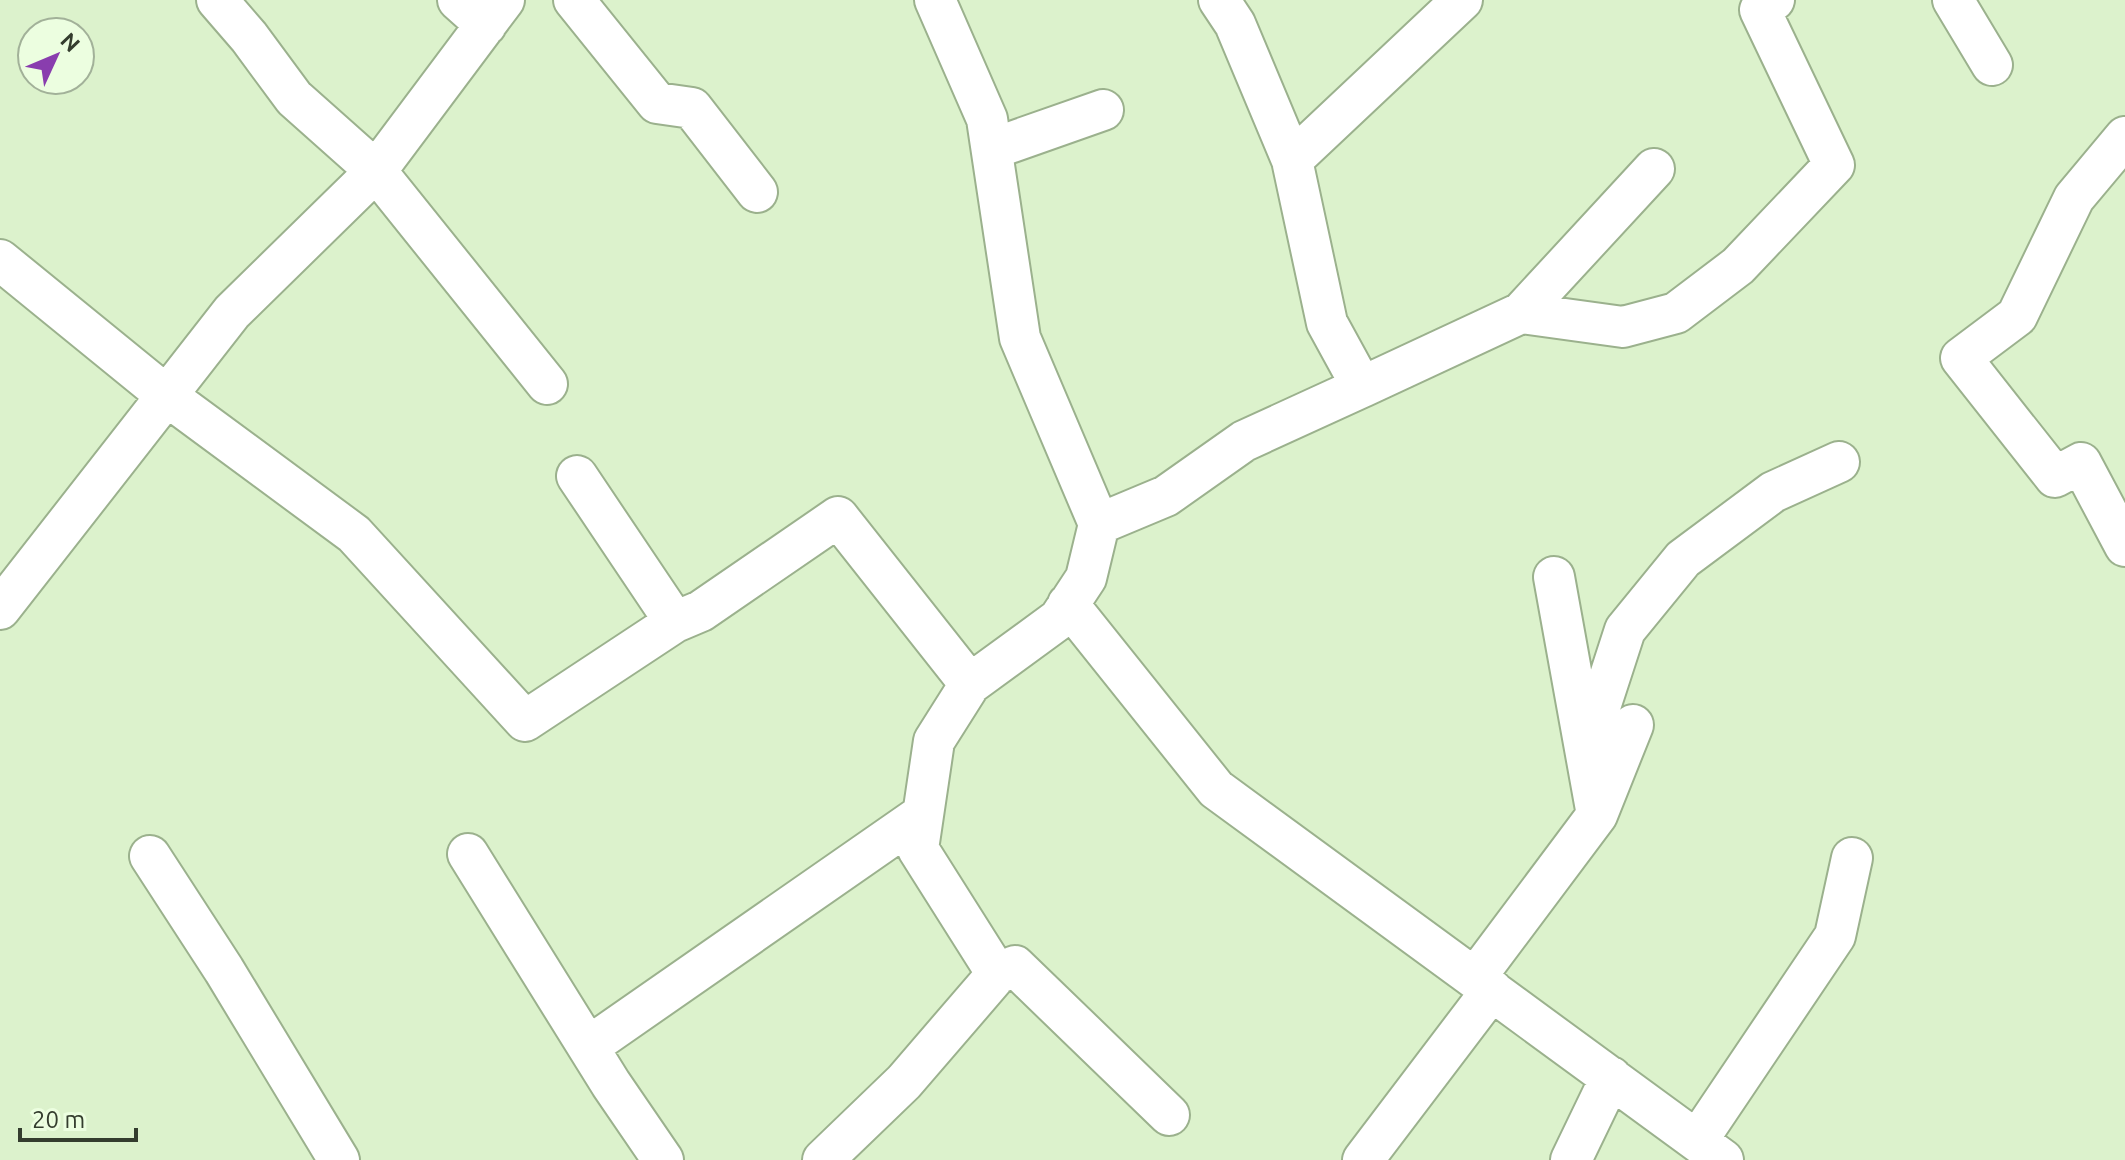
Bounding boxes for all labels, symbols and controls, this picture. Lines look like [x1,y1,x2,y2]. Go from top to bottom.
north arrow [16,16,96,96]
text: N [56,27,85,56]
scale bar [20,1092,136,1142]
text: 20 m [32,1106,85,1133]

